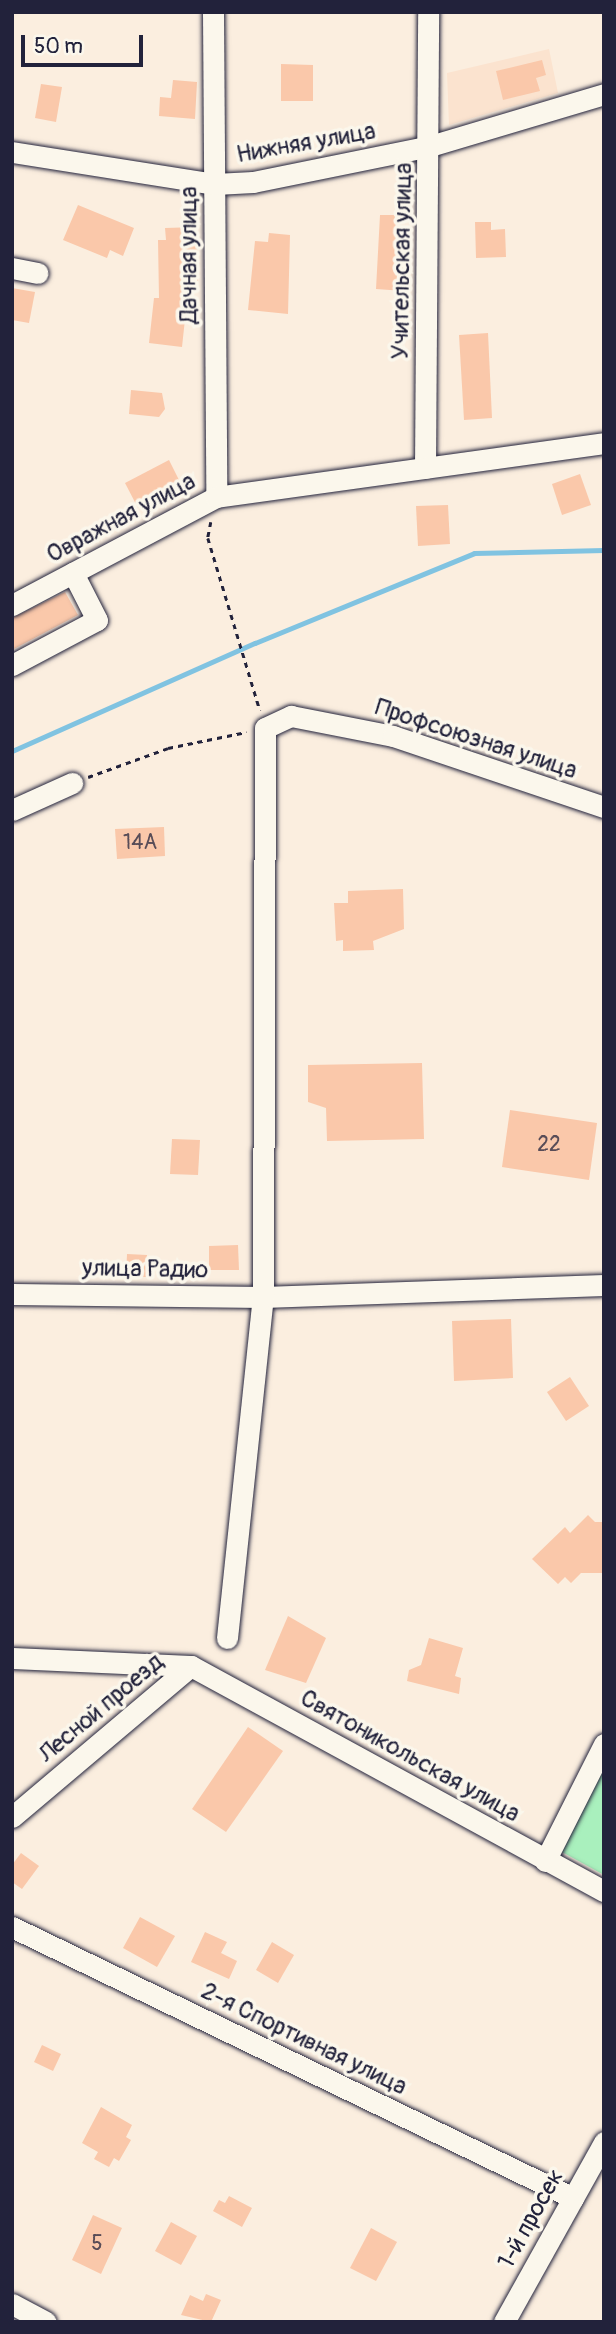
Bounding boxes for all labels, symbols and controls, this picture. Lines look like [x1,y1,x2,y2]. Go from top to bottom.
scale bar [24,21,147,65]
text: 50 m [34,33,83,60]
street label: Нижняя улица [234,117,378,169]
street label: Учительская улица [386,162,418,360]
street label: Дачная улица [175,186,203,324]
street label: Овражная улица [42,467,200,569]
street label: Профсоюзная улица [372,693,580,785]
house number: 14А [123,830,157,856]
house number: 22 [537,1132,561,1158]
street label: улица Радио [82,1254,208,1284]
street label: Лесной проезд [33,1647,169,1769]
street label: Святоникольская улица [295,1684,525,1828]
street label: 2-я Спортивная улица [196,1977,412,2101]
street label: 1-й просек [492,2164,570,2274]
house number: 5 [91,2231,103,2257]

